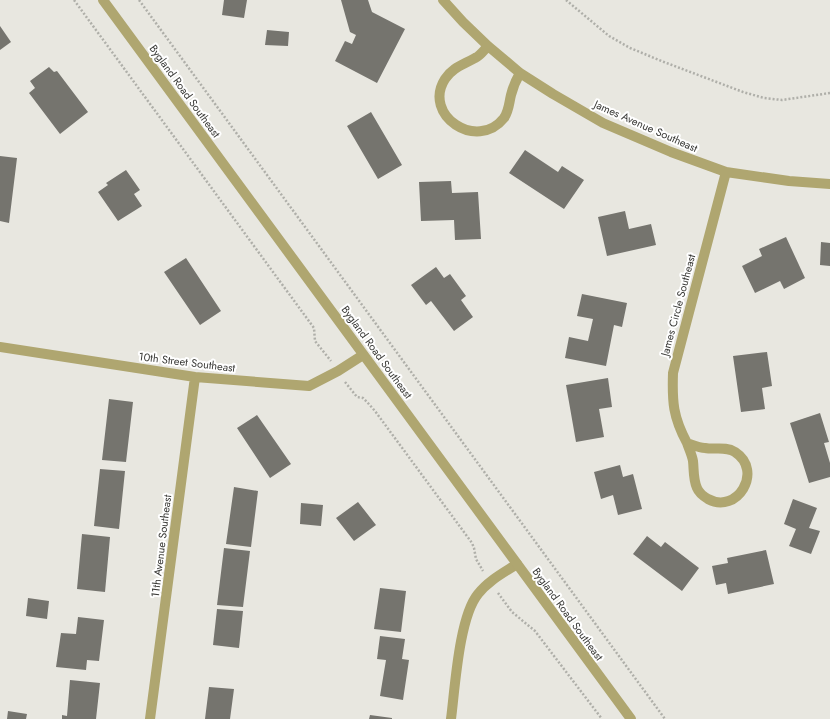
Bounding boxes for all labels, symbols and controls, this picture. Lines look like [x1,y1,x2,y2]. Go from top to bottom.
street label: Bygland Road Southeast [146,41,224,141]
street label: James Avenue Southeast [590,95,701,156]
street label: James Circle Southeast [656,252,699,360]
street label: Bygland Road Southeast [338,302,416,402]
street label: 10th Street Southeast [138,348,236,376]
street label: 11th Avenue Southeast [147,493,175,598]
street label: Bygland Road Southeast [529,564,607,664]

